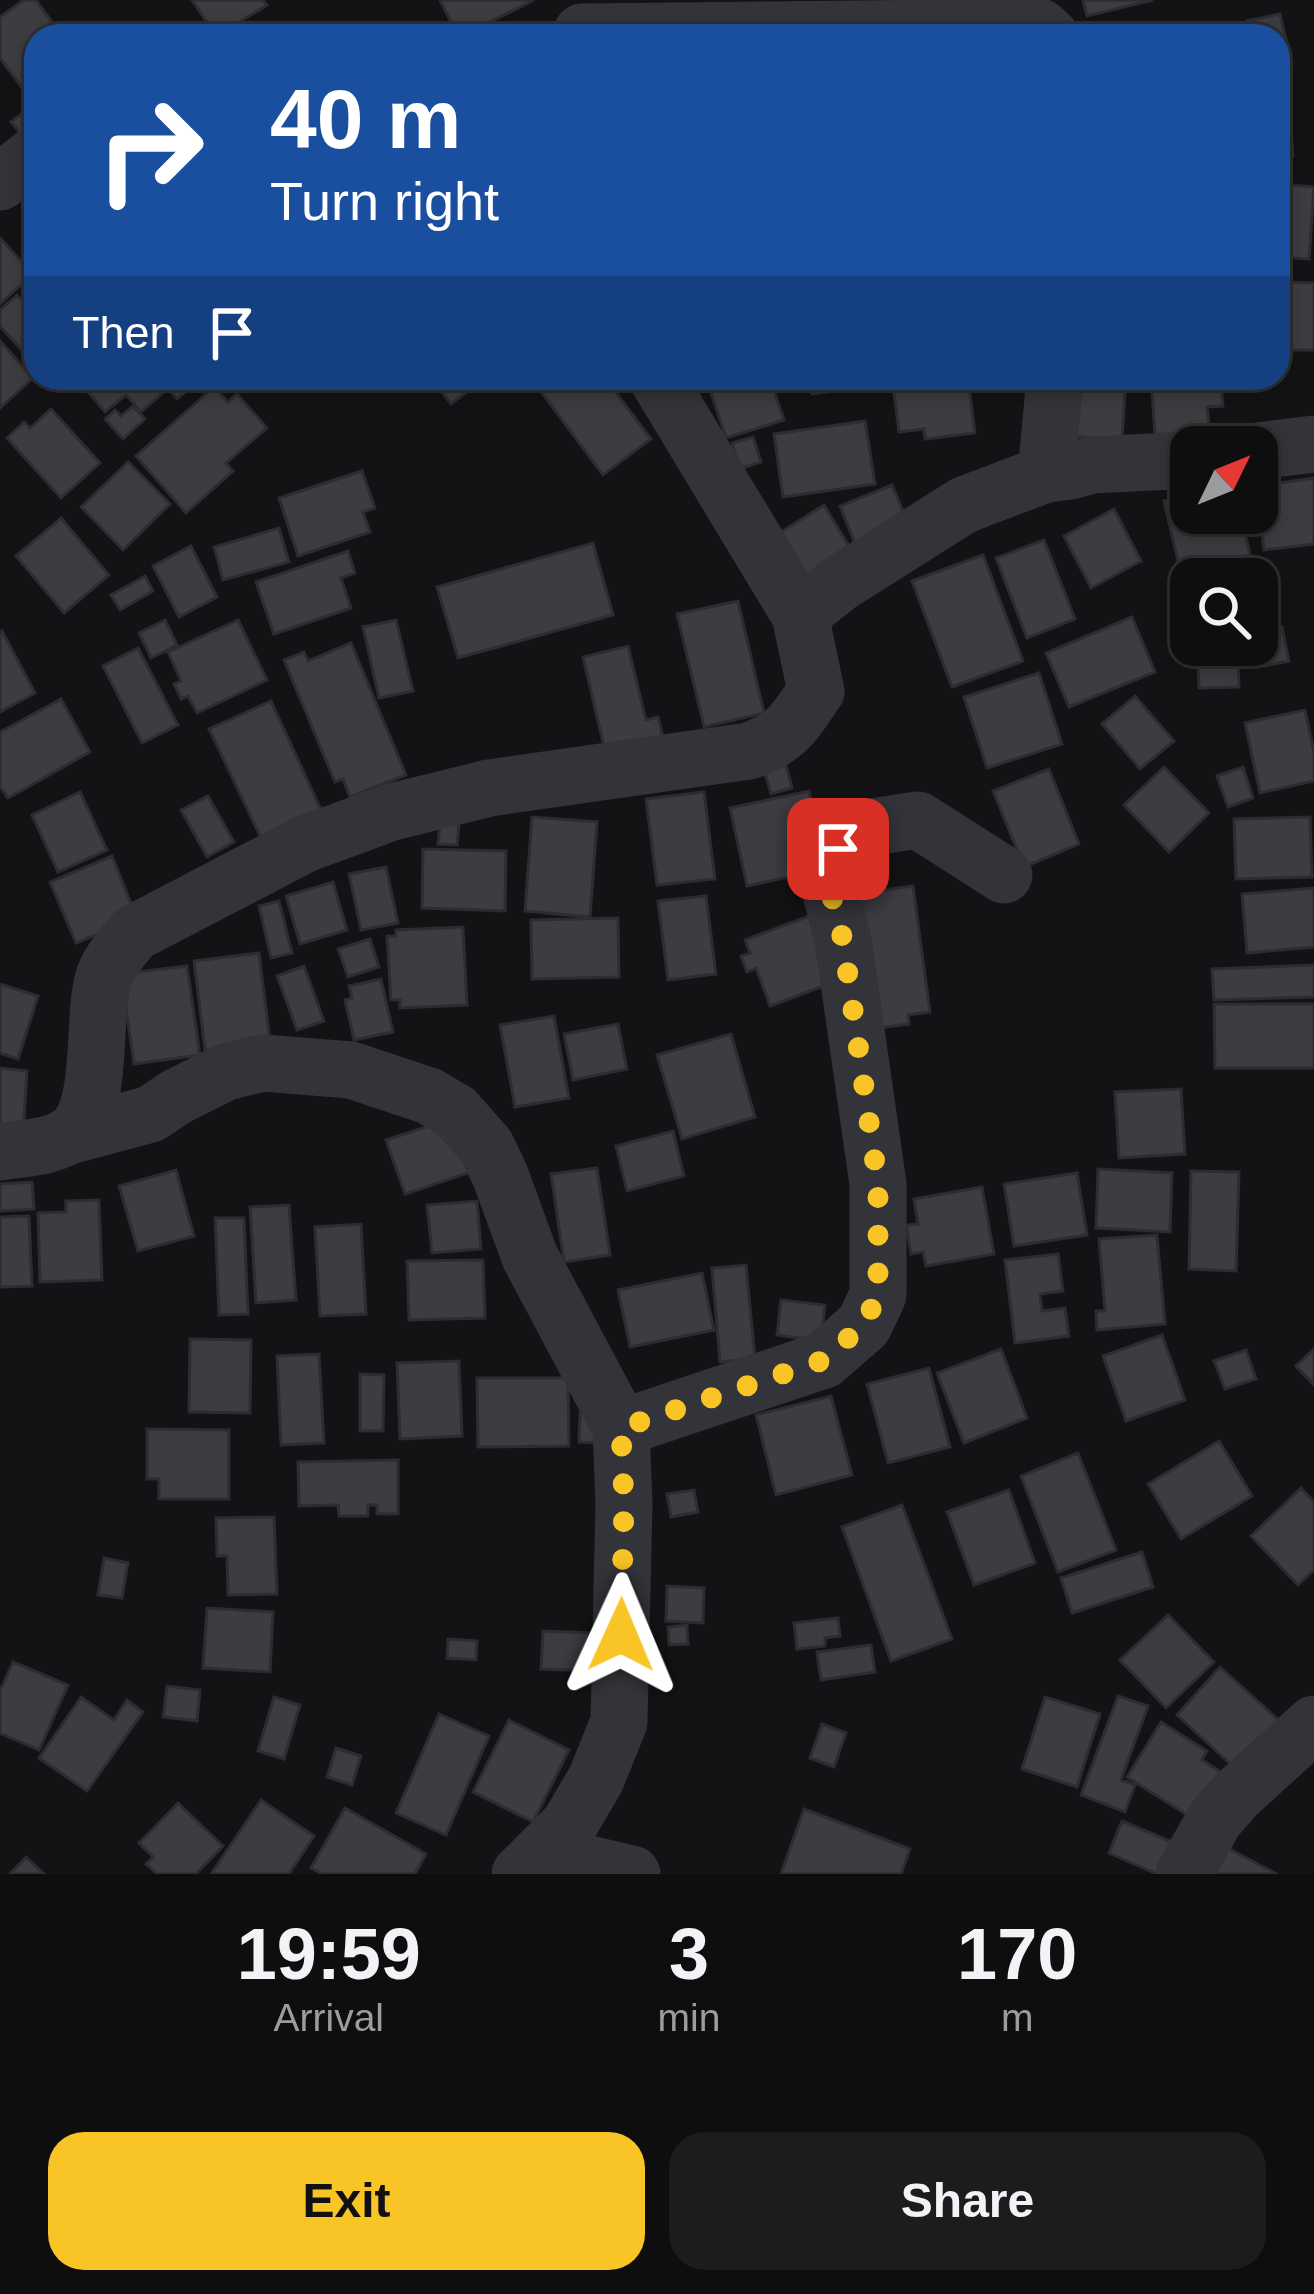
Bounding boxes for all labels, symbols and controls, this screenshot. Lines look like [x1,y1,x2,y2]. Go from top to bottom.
icon: right [72,72,228,228]
text: 40 m [270,72,461,166]
text: Turn right [270,171,499,231]
icon: arrive [199,300,265,366]
text: Then [72,307,175,358]
north arrow [1170,426,1278,534]
map controls [1170,426,1278,666]
button: search [1170,558,1278,666]
pin [787,798,889,900]
icon: arrive [805,816,871,882]
position arrow [558,1572,684,1698]
text: 19:59 [237,1914,421,1994]
text: 3 [669,1914,709,1994]
text: 170 [957,1914,1077,1994]
text: Arrival [274,1996,384,2039]
text: min [658,1996,720,2039]
text: m [1001,1996,1033,2039]
button: Exit [48,2132,645,2270]
button: Share [669,2132,1266,2270]

